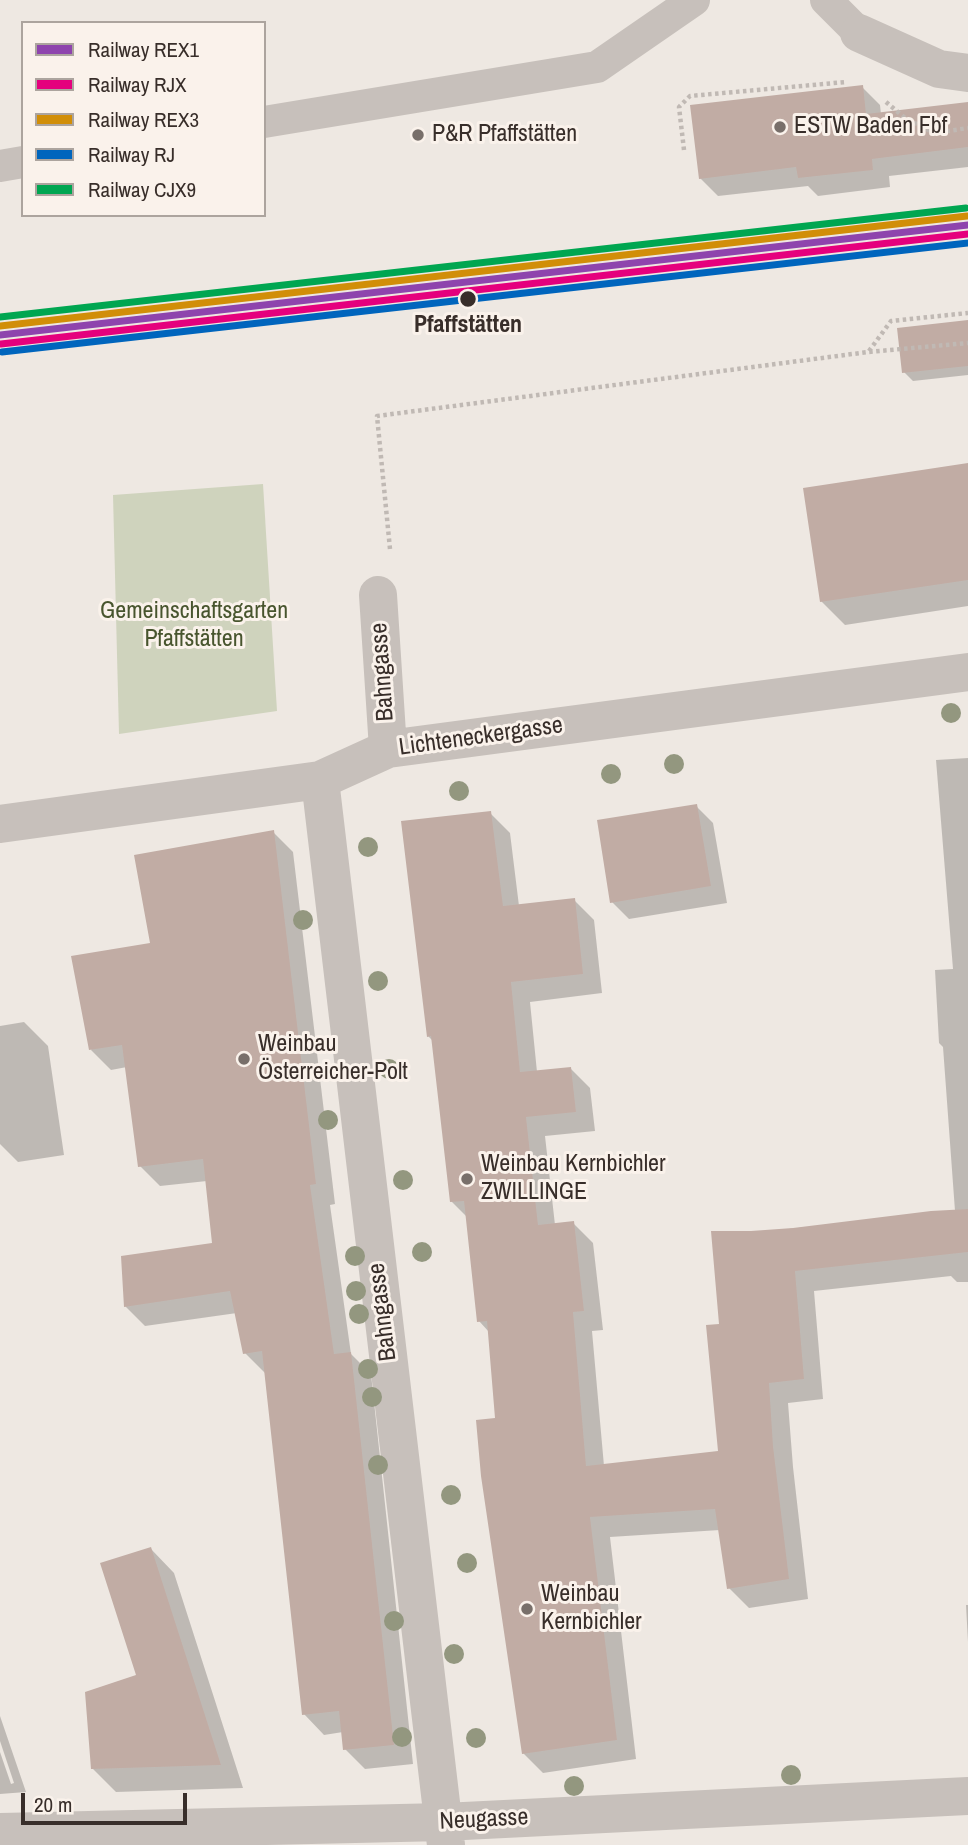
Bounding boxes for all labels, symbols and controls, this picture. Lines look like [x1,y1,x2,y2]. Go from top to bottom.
legend [21,21,266,217]
text: Railway REX1 [88,35,199,64]
text: Railway RJX [88,70,187,99]
text: Railway REX3 [88,105,199,134]
place label: ESTW Baden Fbf [794,113,947,141]
marker: ESTW Baden Fbf [772,119,788,135]
place label: P&R Pfaffstätten [432,121,577,149]
marker: P&R Pfaffstätten [410,127,426,143]
text: Railway RJ [88,140,175,169]
text: Railway CJX9 [88,175,196,204]
marker: Pfaffstätten [458,289,478,309]
place label: Pfaffstätten [414,312,522,340]
park label: Gemeinschaftsgarten Pfaffstätten [100,598,288,654]
street label: Bahngasse [365,622,401,722]
street label: Lichteneckergasse [397,711,565,763]
place label: Weinbau Österreicher-Polt [258,1031,408,1087]
marker: Weinbau Österreicher-Polt [236,1051,252,1067]
place label: Weinbau Kernbichler ZWILLINGE [481,1151,666,1207]
marker: Weinbau Kernbichler ZWILLINGE [459,1171,475,1187]
street label: Bahngasse [363,1261,403,1363]
place label: Weinbau Kernbichler [541,1581,642,1637]
marker: Weinbau Kernbichler [519,1601,535,1617]
scale bar [24,1778,191,1822]
text: 20 m [34,1790,72,1819]
street label: Neugasse [439,1803,529,1837]

